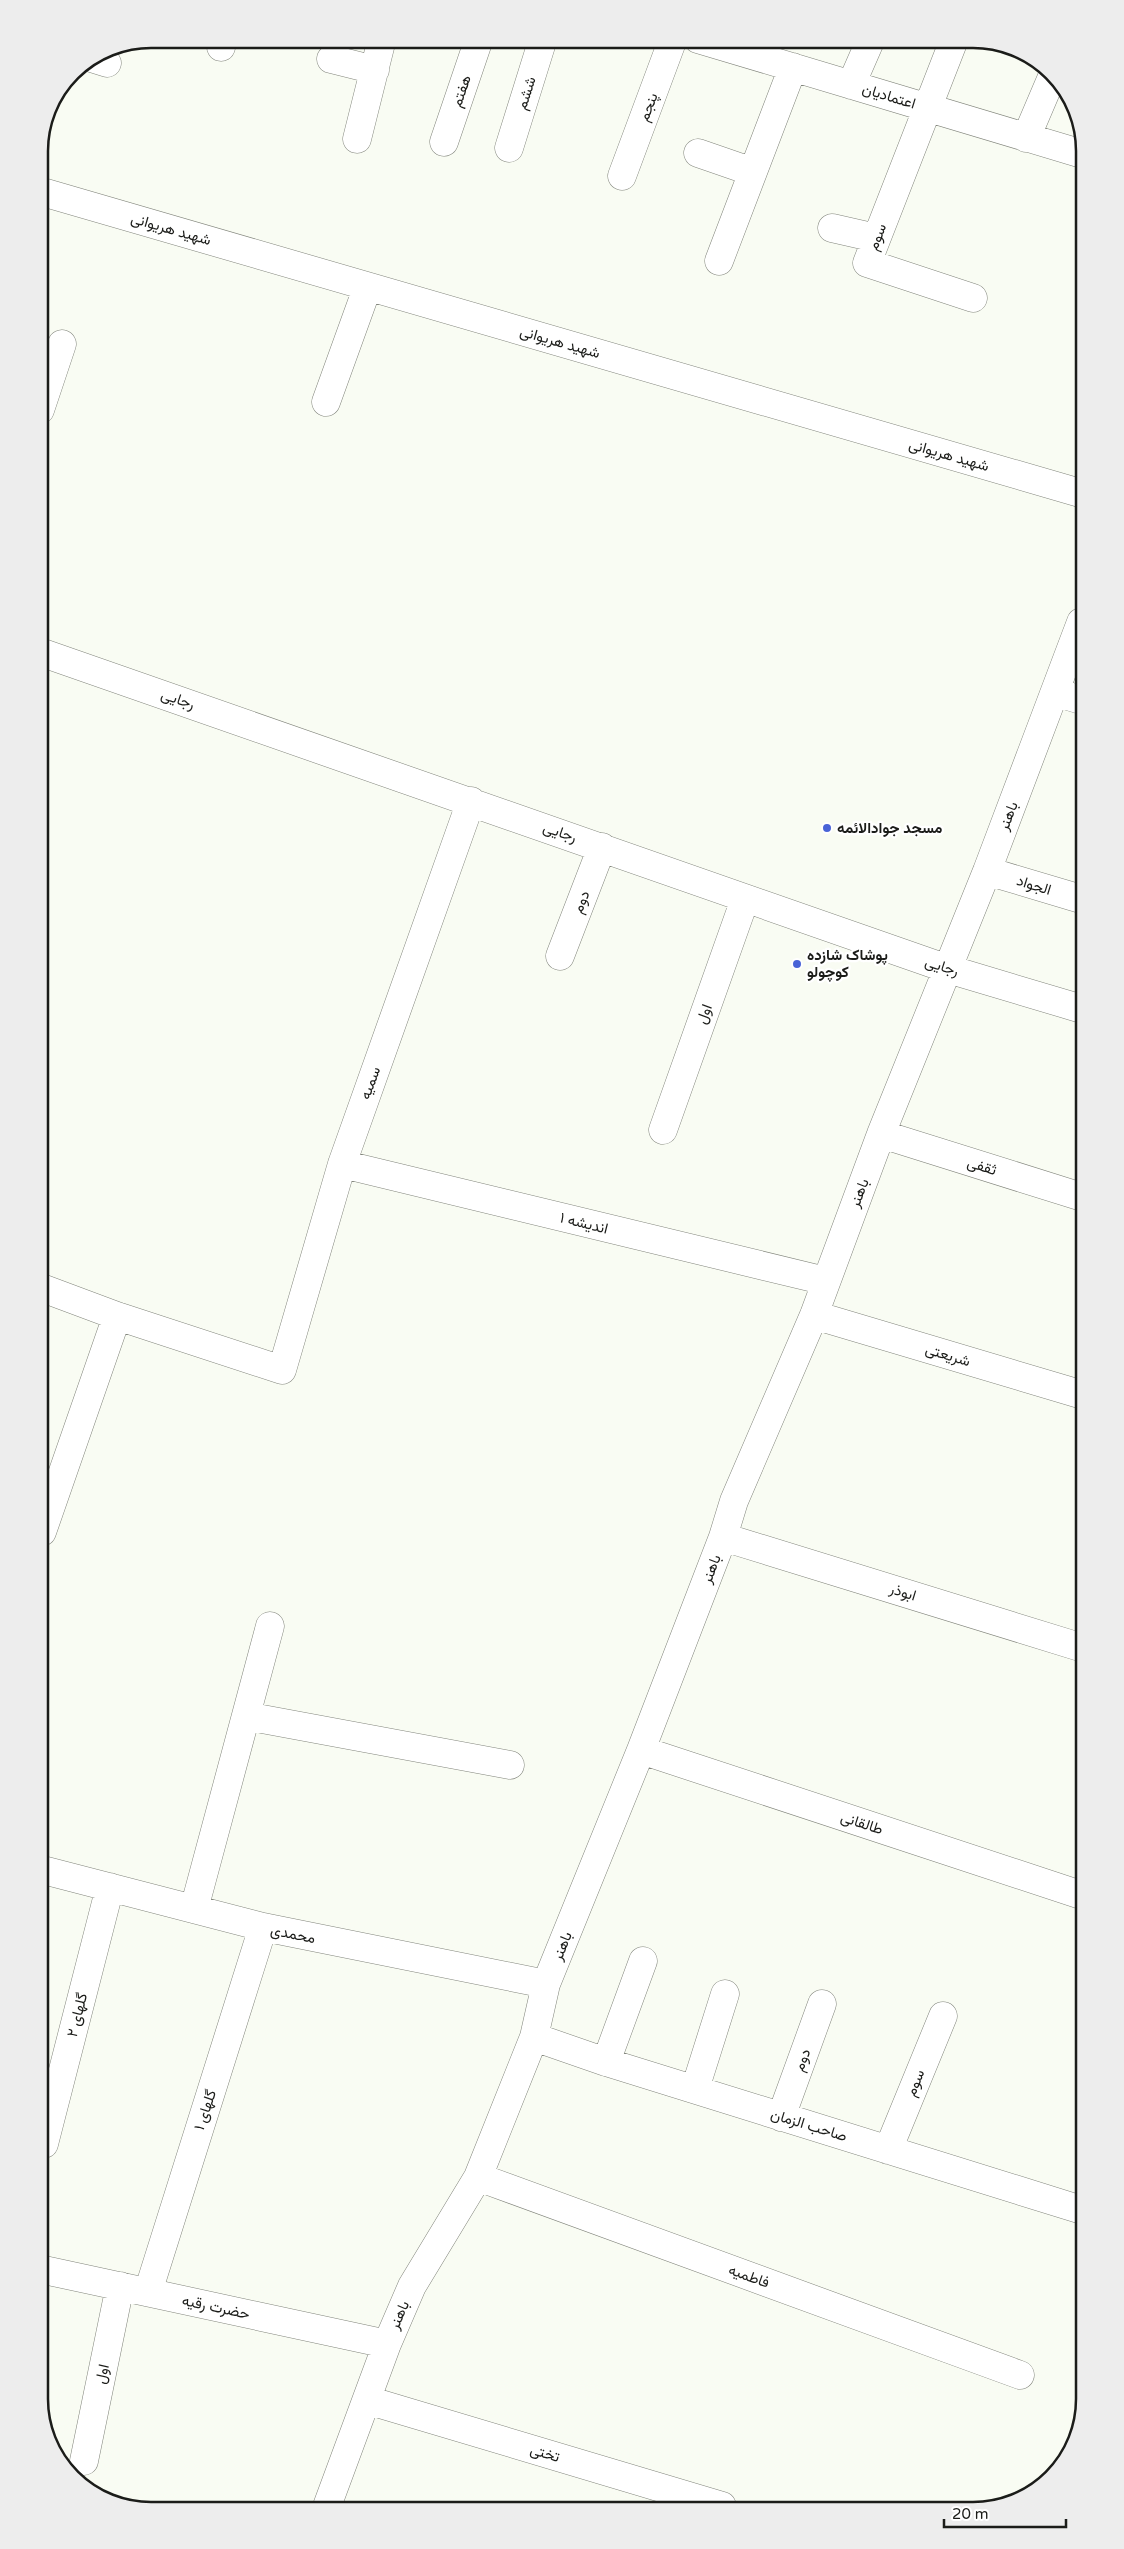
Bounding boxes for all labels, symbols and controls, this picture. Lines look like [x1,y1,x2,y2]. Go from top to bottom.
street label: هفتم [447,73,476,110]
street label: ششم [512,74,541,112]
street label: اعتمادیان [860,79,918,113]
street label: پنجم [634,90,663,124]
street label: شهید هریوانی [129,209,213,250]
street label: سوم [864,221,891,253]
street label: شهید هریوانی [518,322,602,363]
street label: شهید هریوانی [907,435,991,476]
street label: رجایی [158,685,197,714]
street label: باهنر [994,799,1022,834]
street label: رجایی [540,818,579,847]
place label: مسجد جوادالائمه [837,819,942,837]
marker: مسجد جوادالائمه [821,822,833,834]
street label: الجواد [1014,871,1054,899]
street label: دوم [569,888,594,916]
place label: پوشاک شازده کوچولو [807,946,888,982]
street label: رجایی [923,952,961,981]
marker: پوشاک شازده کوچولو [791,958,803,970]
street label: اول [692,1002,716,1026]
street label: سمیه [356,1064,384,1102]
street label: ثقفی [965,1153,999,1180]
street label: باهنر [845,1176,873,1211]
street label: اندیشه ۱ [558,1208,610,1238]
street label: شریعتی [923,1340,973,1371]
street label: باهنر [697,1552,725,1587]
street label: ابوذر [887,1579,918,1605]
street label: طالقانی [838,1808,886,1839]
street label: محمدی [269,1921,317,1948]
street label: باهنر [548,1929,576,1964]
street label: گلهای ۲ [63,1991,92,2039]
street label: دوم [790,2046,815,2074]
street label: سوم [902,2067,929,2099]
street label: گلهای ۱ [190,2087,221,2133]
street label: صاحب الزمان [769,2105,849,2145]
street label: فاطمیه [726,2260,772,2292]
street label: حضرت رقیه [180,2291,252,2323]
street label: باهنر [385,2298,413,2333]
street label: اول [91,2362,113,2386]
street label: تختی [528,2440,562,2467]
scale bar [944,2496,1066,2528]
text: 20 m [952,2505,989,2523]

